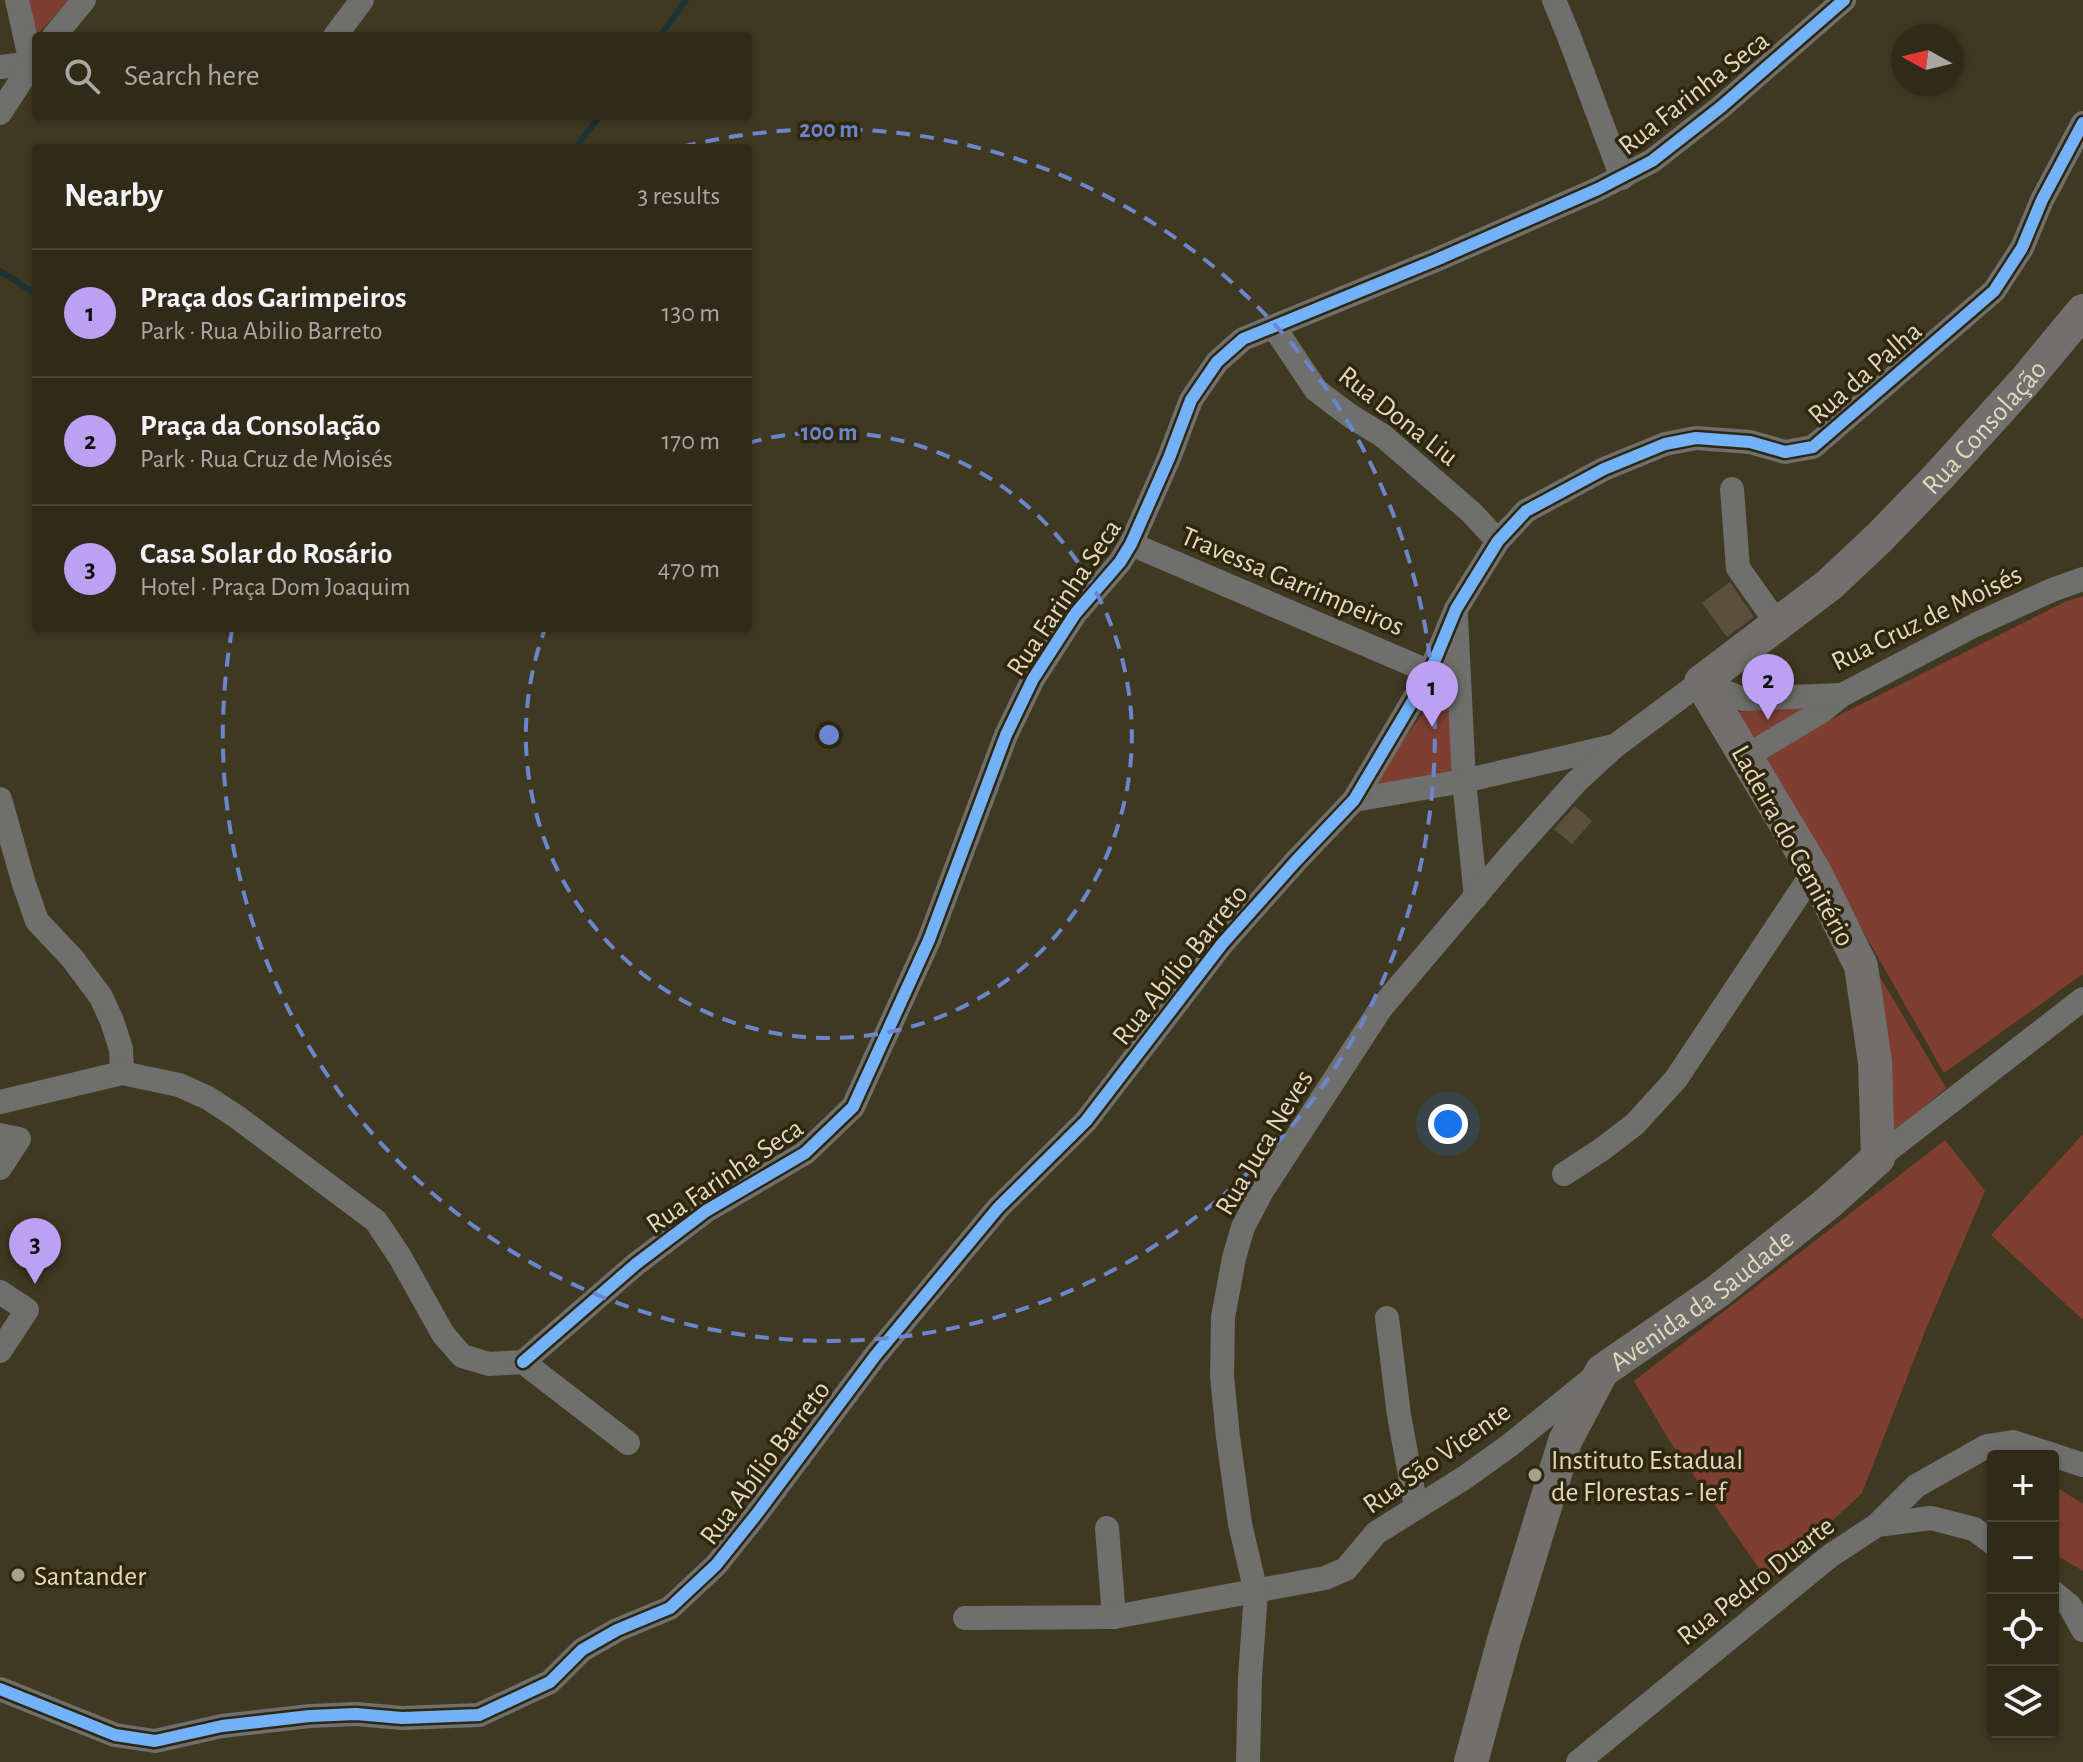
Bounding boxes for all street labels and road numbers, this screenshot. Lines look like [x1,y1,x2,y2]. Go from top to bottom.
street label: Rua Farinha Seca [1614,26,1775,161]
street label: Rua da Palha [1803,317,1927,430]
street label: Rua Consolação [1918,355,2052,500]
street label: Rua Dona Liu [1333,361,1463,472]
street label: Rua Farinha Seca [1002,515,1127,681]
street label: Travessa Garrimpeiros [1177,522,1408,641]
street label: Rua Cruz de Moisés [1827,561,2026,677]
street label: Ladeira do Cemitério [1725,741,1859,951]
street label: Rua Abílio Barreto [1108,880,1253,1051]
street label: Rua Juca Neves [1211,1066,1319,1220]
street label: Rua Farinha Seca [642,1114,809,1239]
street label: Avenida da Saudade [1605,1224,1799,1377]
street label: Rua Abílio Barreto [695,1376,836,1550]
street label: Rua São Vicente [1358,1398,1516,1520]
street label: Rua Pedro Duarte [1673,1512,1840,1651]

